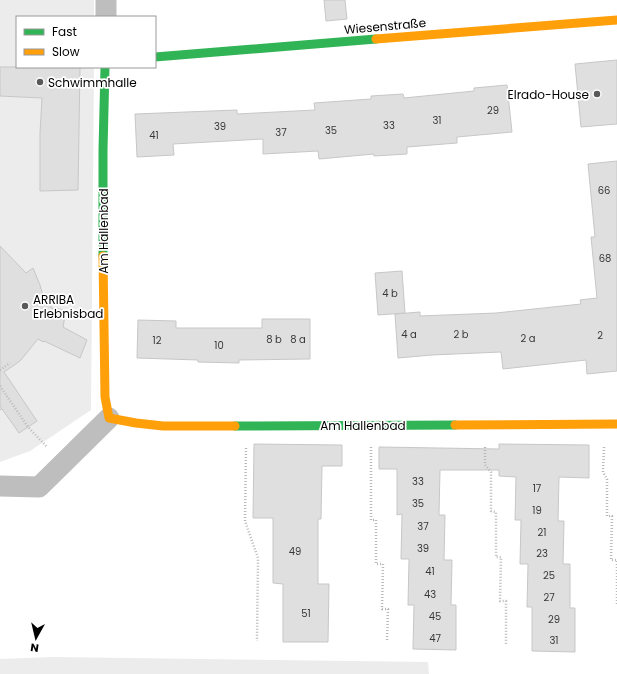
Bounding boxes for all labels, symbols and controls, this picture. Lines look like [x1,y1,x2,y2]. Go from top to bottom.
street label: Wiesenstraße [343,14,427,38]
legend [16,16,156,68]
text: Fast [52,23,77,40]
text: Slow [52,43,80,60]
place label: Schwimmhalle [48,74,137,91]
marker: Schwimmhalle [35,77,45,87]
place label: Elrado-House [508,86,589,103]
marker: Elrado-House [592,89,602,99]
house number: 29 [487,103,499,118]
house number: 31 [432,113,442,128]
house number: 33 [383,118,395,133]
house number: 39 [214,119,226,134]
house number: 35 [325,123,337,138]
house number: 37 [275,125,287,140]
house number: 41 [149,128,159,143]
house number: 66 [598,183,610,198]
street label: Am Hallenbad [95,188,112,274]
house number: 68 [599,251,611,266]
house number: 4 b [382,286,398,301]
place label: ARRIBA Erlebnisbad [33,291,103,322]
marker: ARRIBA Erlebnisbad [20,301,30,311]
house number: 4 a [401,327,417,342]
house number: 2 b [453,327,469,342]
house number: 2 [597,328,603,343]
house number: 2 a [520,331,536,346]
house number: 8 b [266,332,282,347]
house number: 8 a [290,332,306,347]
house number: 12 [153,333,162,348]
house number: 10 [214,338,224,353]
street label: Am Hallenbad [320,417,406,434]
house number: 33 [412,474,424,489]
house number: 17 [533,481,542,496]
house number: 35 [412,496,424,511]
house number: 19 [532,503,542,518]
house number: 37 [417,519,429,534]
house number: 21 [538,525,546,540]
house number: 39 [417,541,429,556]
house number: 49 [289,544,301,559]
house number: 23 [536,546,548,561]
house number: 41 [425,564,435,579]
house number: 25 [543,568,555,583]
house number: 43 [424,587,436,602]
house number: 27 [543,590,555,605]
house number: 51 [301,606,311,621]
house number: 45 [429,609,441,624]
house number: 29 [548,612,560,627]
north arrow [16,618,56,658]
house number: 47 [429,631,441,646]
house number: 31 [549,633,559,648]
text: N [29,639,40,656]

